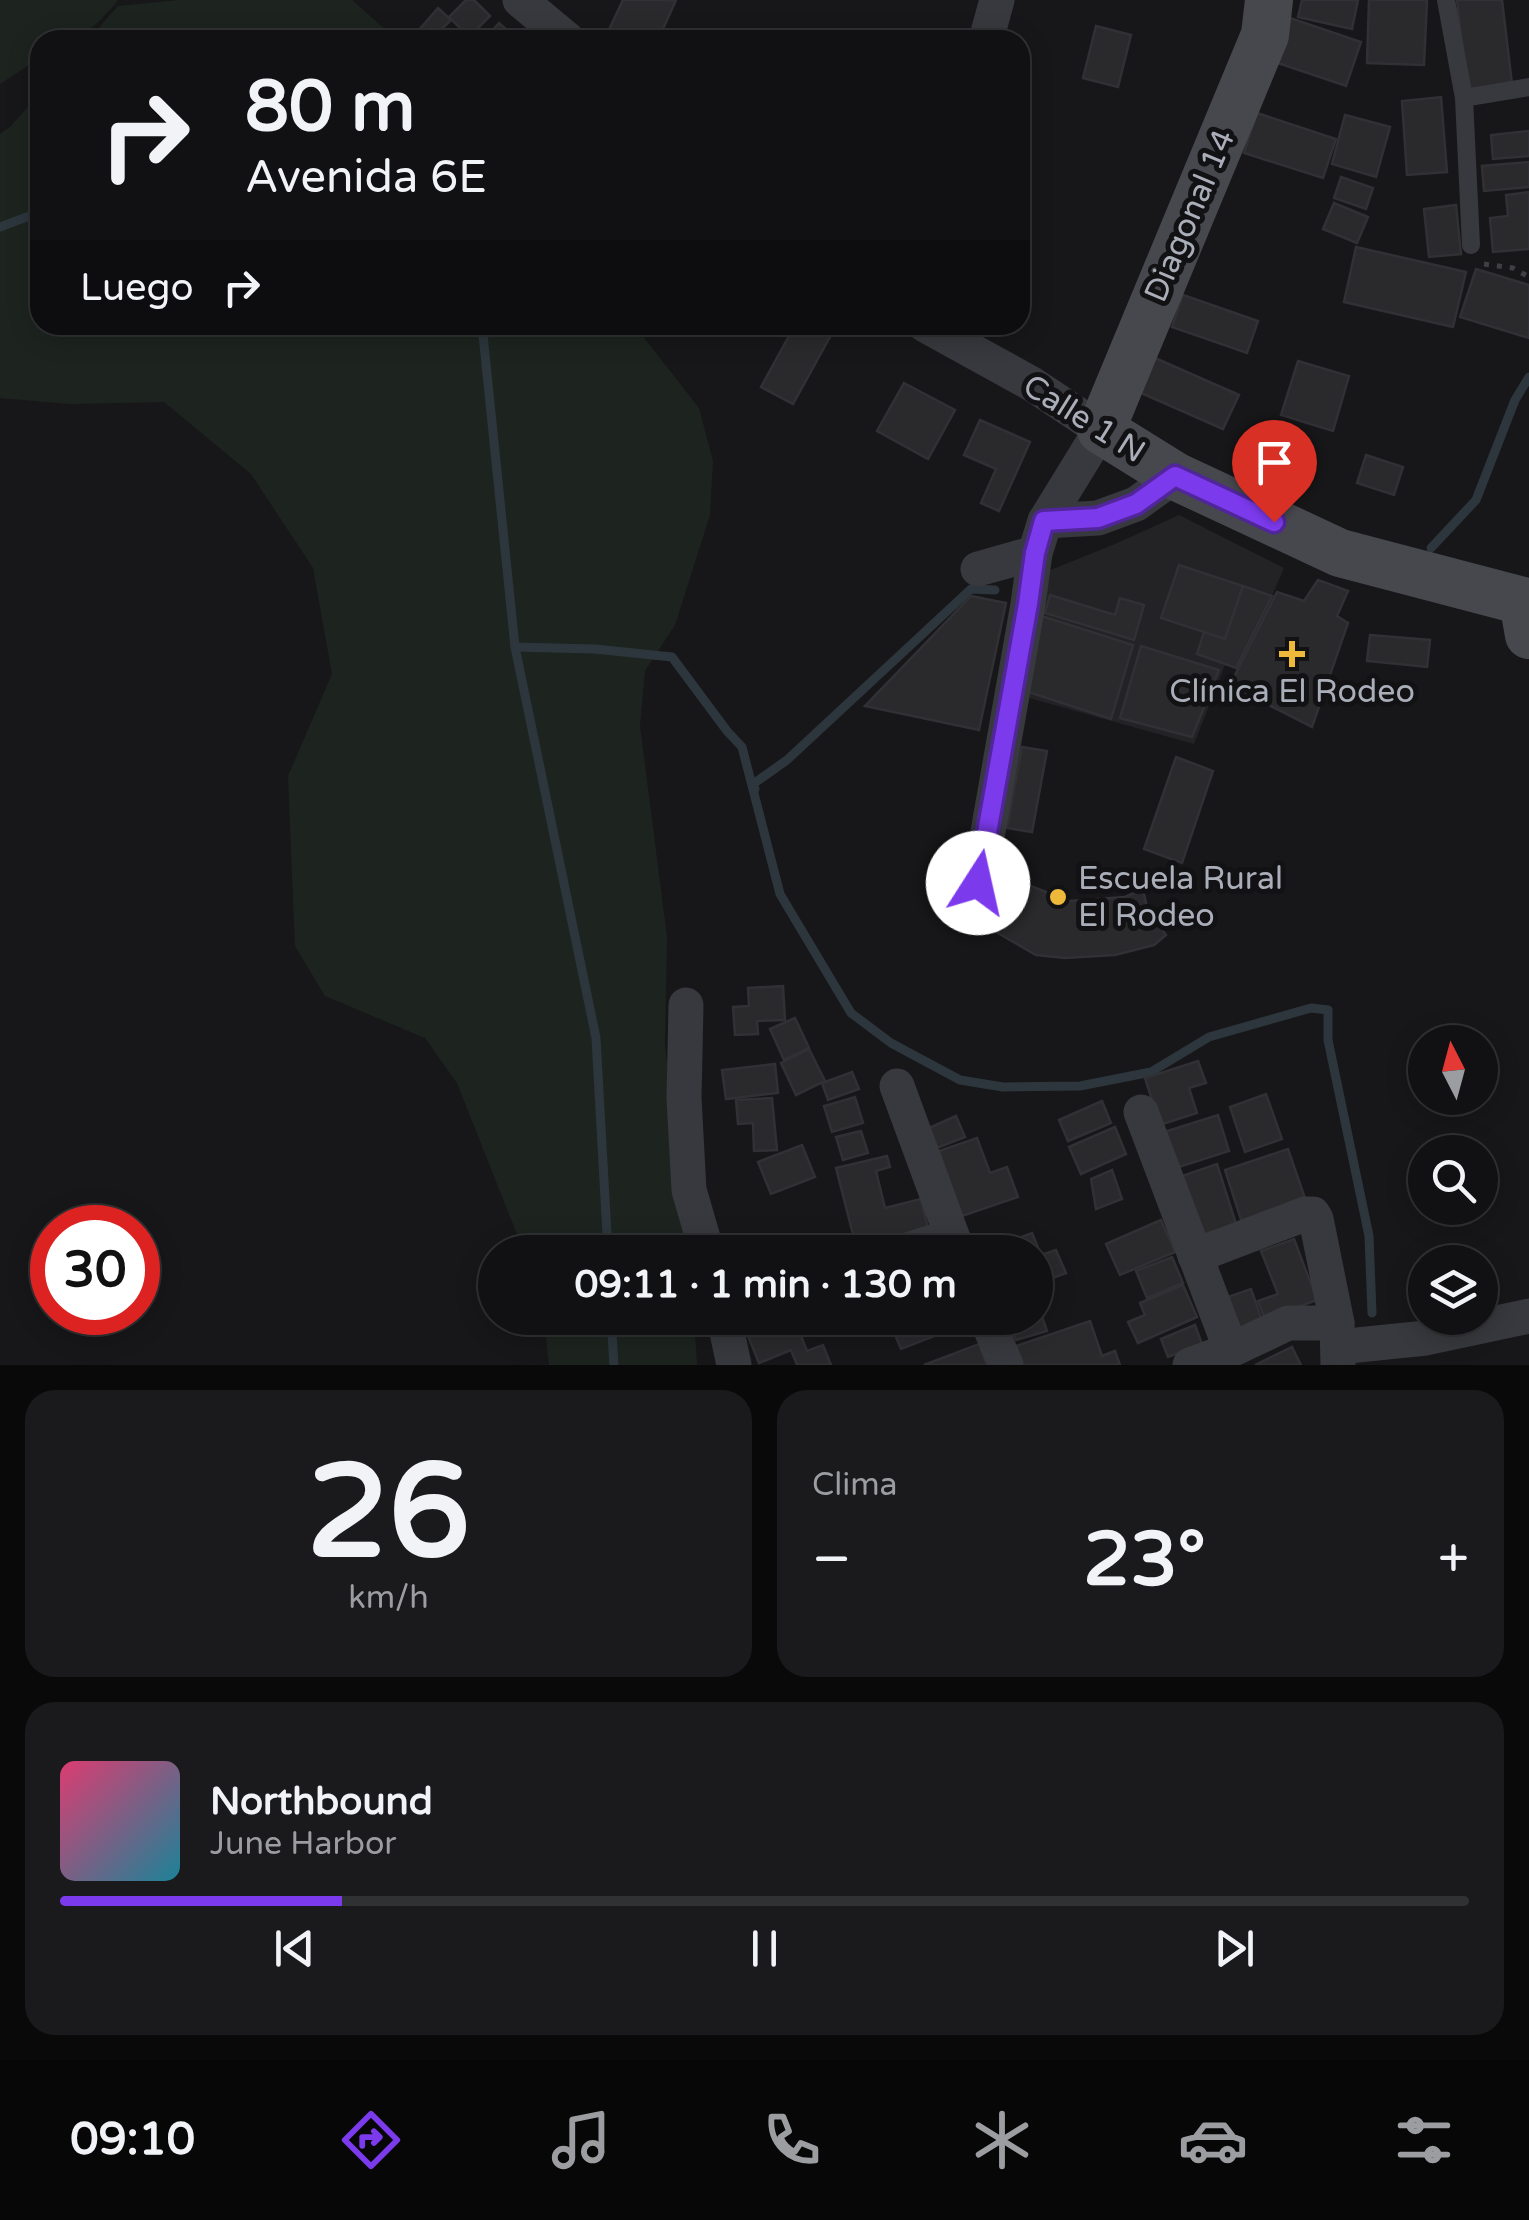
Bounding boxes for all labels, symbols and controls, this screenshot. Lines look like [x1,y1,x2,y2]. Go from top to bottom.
text: 80 m [245,66,415,150]
icon: right [80,70,210,200]
street label: Diagonal 14 [1137,124,1243,308]
text: Avenida 6E [245,151,487,205]
icon: right [214,260,269,315]
text: Luego [80,265,194,311]
street label: Calle 1 N [1016,367,1152,471]
pin [1232,420,1317,523]
icon: arrive [1247,435,1302,490]
marker: Clínica El Rodeo [1279,641,1305,667]
place label: Clínica El Rodeo [1169,673,1415,711]
position arrow [926,831,1030,935]
place label: Escuela Rural El Rodeo [1078,860,1283,935]
marker: Escuela Rural El Rodeo [1047,886,1069,908]
north arrow [1408,1025,1498,1115]
map controls [1408,1025,1498,1335]
button: search [1408,1135,1498,1225]
speed limit sign: 30 [30,1205,160,1335]
button: layers [1408,1245,1498,1335]
text: 09:11 · 1 min · 130 m [574,1262,957,1308]
text: 26 [307,1436,470,1592]
text: Clima [812,1466,898,1504]
text: 23° [1083,1515,1206,1605]
text: − [812,1527,851,1593]
text: + [1438,1527,1469,1593]
text: km/h [348,1579,429,1617]
text: Northbound [210,1779,433,1825]
text: June Harbor [210,1825,397,1863]
icon: previous [267,1921,322,1976]
icon: pause [737,1921,792,1976]
icon: next [1207,1921,1262,1976]
icon: directions [336,2105,406,2175]
icon: music [546,2105,616,2175]
icon: phone [757,2105,827,2175]
icon: climate [967,2105,1037,2175]
icon: car [1178,2105,1248,2175]
icon: filters [1389,2105,1459,2175]
text: 09:10 [70,2113,195,2167]

